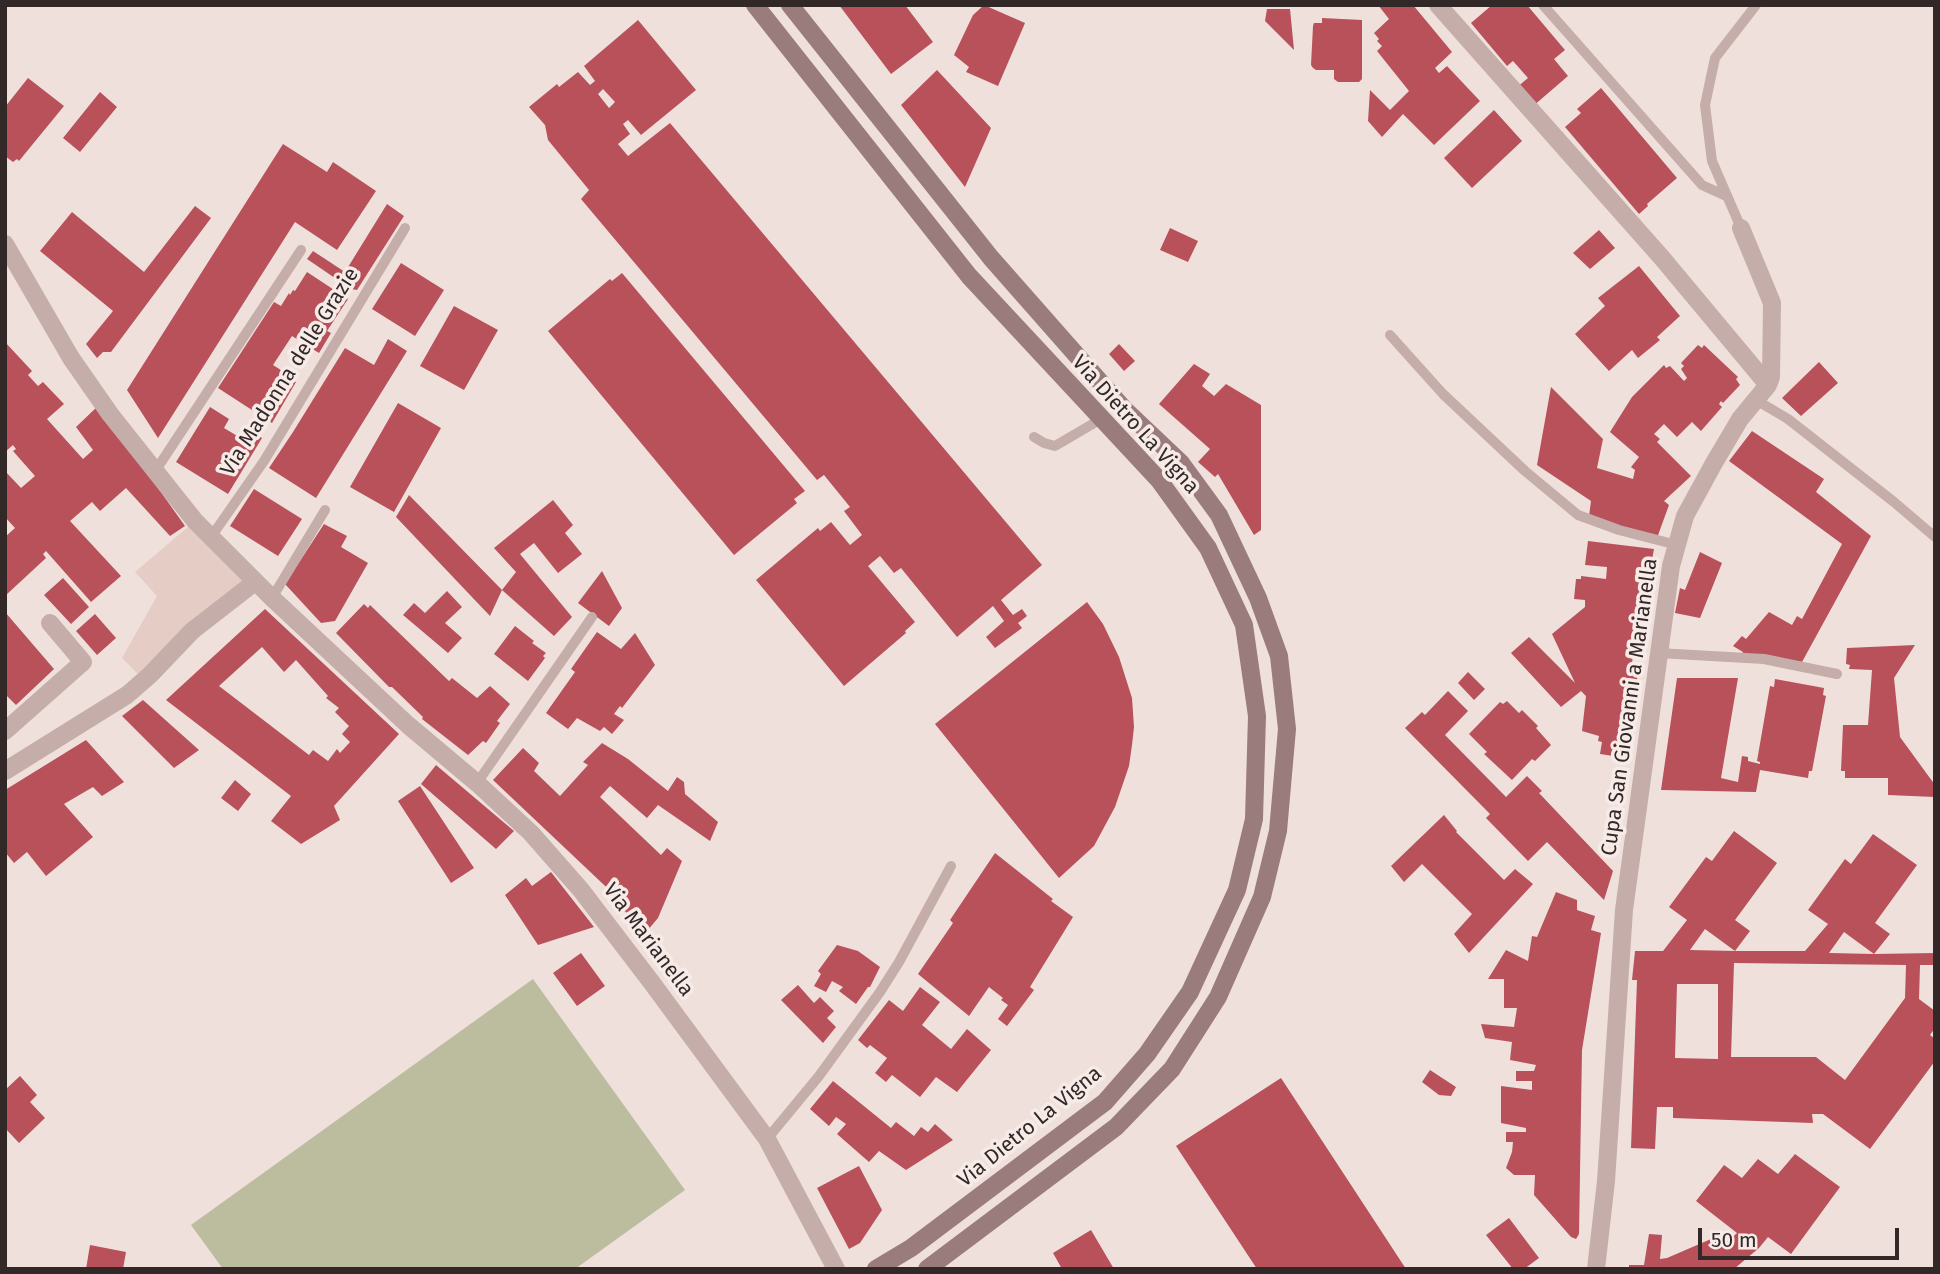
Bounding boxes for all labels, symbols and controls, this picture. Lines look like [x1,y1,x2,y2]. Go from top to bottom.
street label: Via Madonna delle Grazie [216,263,364,481]
street label: Via Dietro La Vigna [1066,350,1204,500]
street label: Cupa San Giovanni a Marianella [1597,557,1663,857]
street label: Via Marianella [597,878,699,1002]
street label: Via Dietro La Vigna [953,1061,1107,1193]
scale bar [1702,1214,1903,1258]
text: 50 m [1711,1227,1757,1253]

